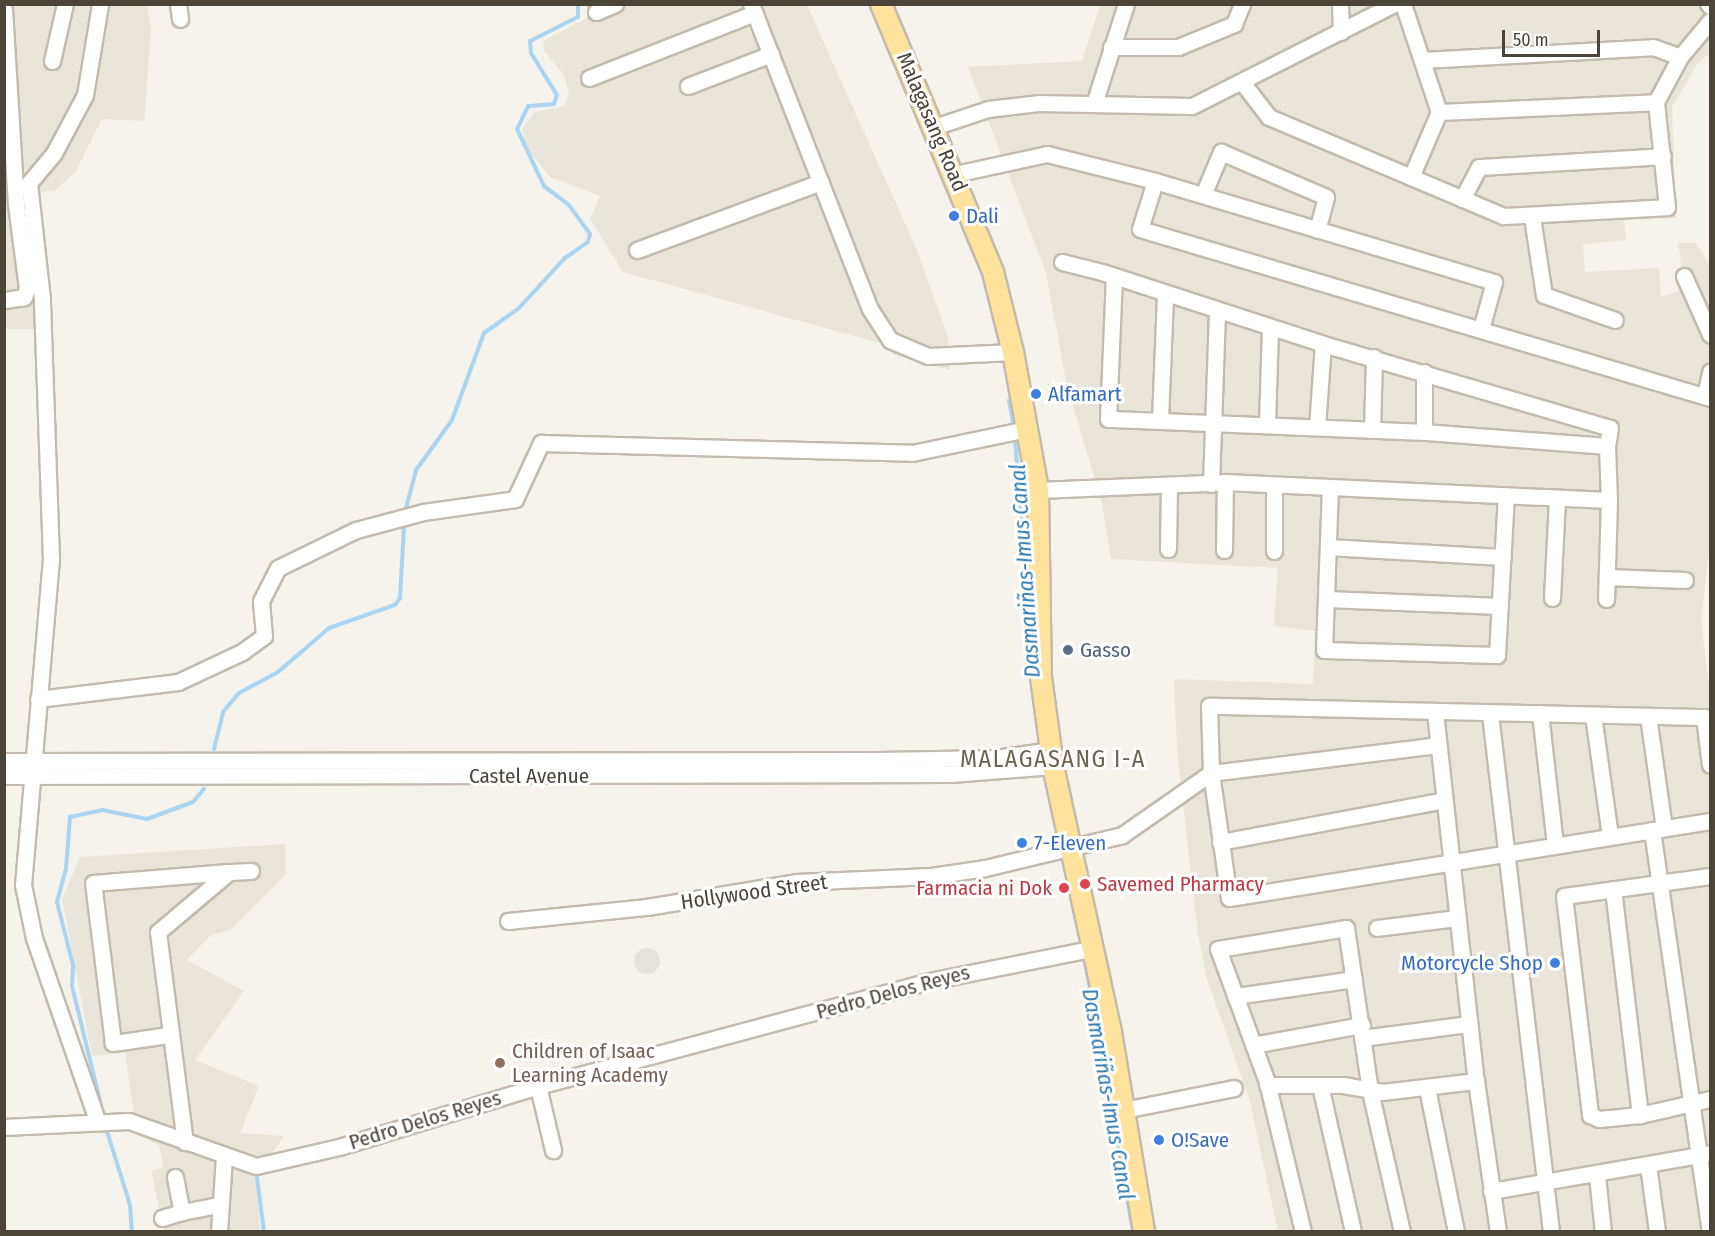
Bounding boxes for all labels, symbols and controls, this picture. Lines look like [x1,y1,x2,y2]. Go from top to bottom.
scale bar [1505,18,1602,56]
text: 50 m [1513,29,1549,51]
street label: Malagasang Road [891,49,973,195]
place label: Dali [966,203,999,229]
marker: Dali [947,209,961,223]
place label: Alfamart [1048,381,1121,407]
marker: Alfamart [1029,387,1043,401]
water label: Dasmariñas-Imus Canal [1004,463,1046,679]
place label: Gasso [1080,637,1131,663]
marker: Gasso [1061,643,1075,657]
district label: MALAGASANG I-A [960,746,1146,774]
street label: Castel Avenue [469,763,589,789]
place label: 7-Eleven [1034,830,1106,856]
marker: 7-Eleven [1015,836,1029,850]
street label: Hollywood Street [679,869,829,915]
place label: Savemed Pharmacy [1097,871,1264,897]
place label: Farmacia ni Dok [916,875,1052,901]
marker: Savemed Pharmacy [1078,877,1092,891]
marker: Farmacia ni Dok [1057,881,1071,895]
place label: Motorcycle Shop [1401,950,1543,976]
marker: Motorcycle Shop [1548,956,1562,970]
street label: Pedro Delos Reyes [814,959,972,1025]
water label: Dasmariñas-Imus Canal [1076,986,1140,1202]
place label: Children of Isaac Learning Academy [512,1038,668,1088]
marker: Children of Isaac Learning Academy [493,1056,507,1070]
street label: Pedro Delos Reyes [346,1085,504,1155]
place label: O!Save [1171,1127,1229,1153]
marker: O!Save [1152,1133,1166,1147]

